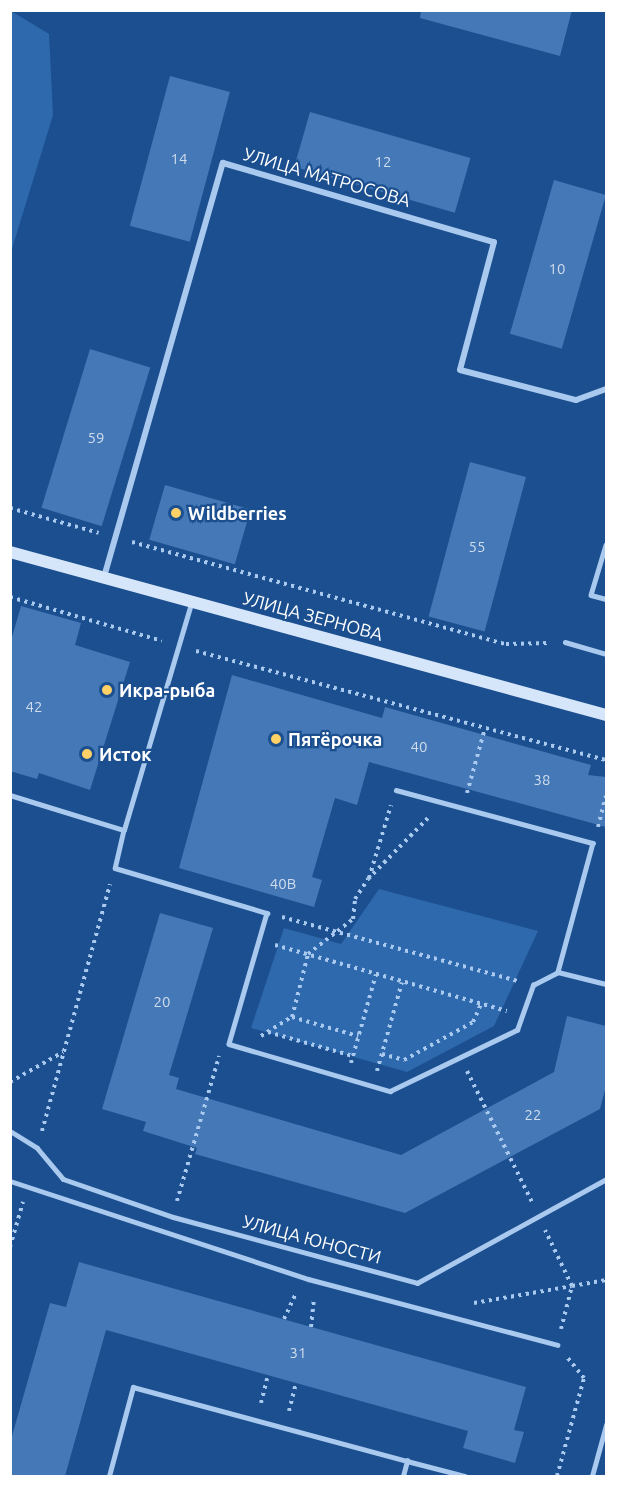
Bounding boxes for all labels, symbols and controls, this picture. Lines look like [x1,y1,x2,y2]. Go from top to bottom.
street label: УЛИЦА МАТРОСОВА [241,143,413,211]
house number: 14 [171,150,187,168]
house number: 12 [375,153,391,171]
house number: 10 [549,260,565,278]
house number: 59 [88,429,104,447]
place label: Wildberries [188,502,287,524]
marker: Wildberries [169,506,183,520]
house number: 55 [469,538,485,556]
street label: УЛИЦА ЗЕРНОВА [241,587,385,645]
place label: Икра-рыба [119,679,215,701]
marker: Икра-рыба [100,683,114,697]
house number: 42 [26,698,42,716]
place label: Пятёрочка [288,728,382,750]
marker: Пятёрочка [269,732,283,746]
house number: 40 [411,738,427,756]
place label: Исток [99,743,151,765]
marker: Исток [80,747,94,761]
house number: 38 [534,771,550,789]
house number: 40В [270,875,296,893]
house number: 20 [154,993,170,1011]
house number: 22 [525,1106,541,1124]
street label: УЛИЦА ЮНОСТИ [240,1210,384,1268]
house number: 31 [290,1344,306,1362]

